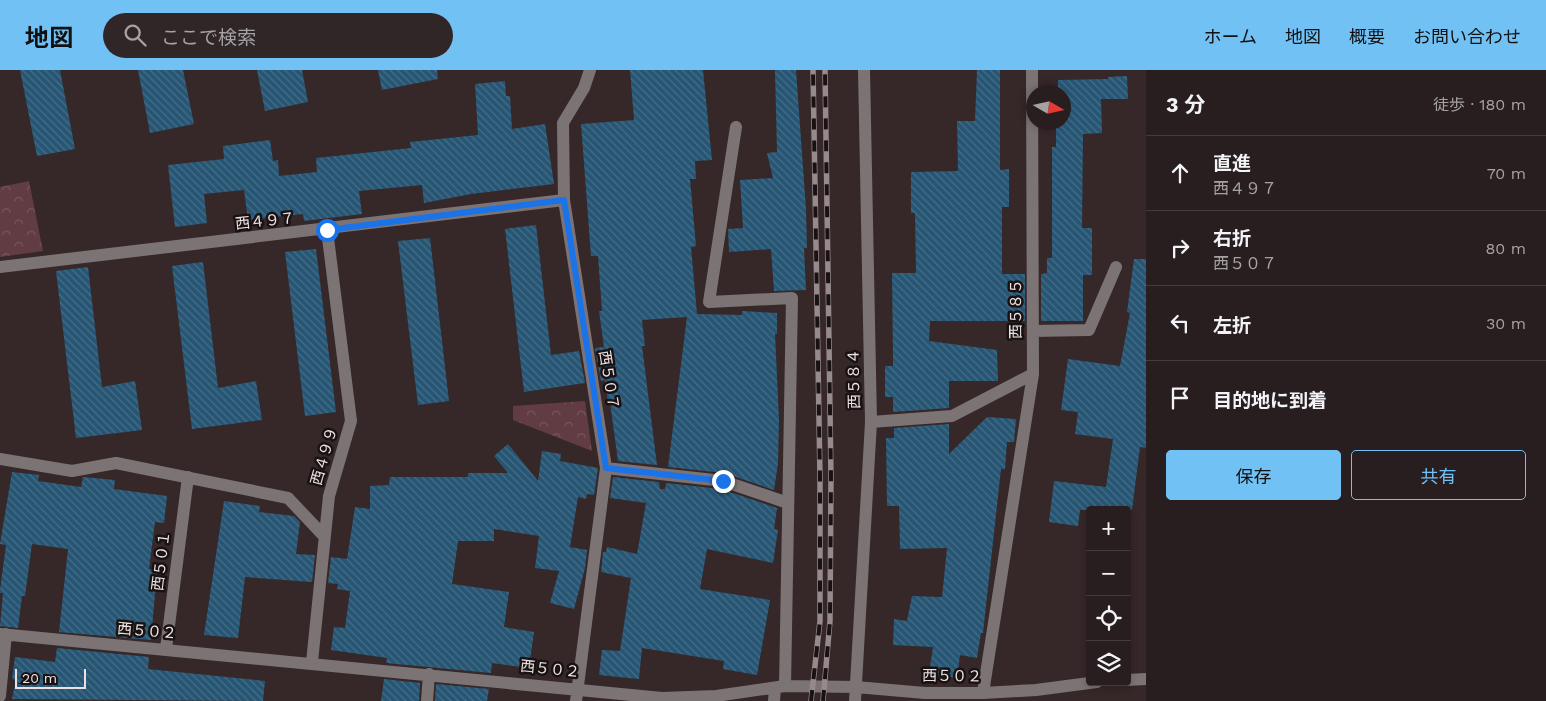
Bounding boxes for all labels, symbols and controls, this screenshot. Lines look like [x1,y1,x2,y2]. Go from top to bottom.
search box [103,13,453,58]
icon: search [121,21,149,49]
text: 地図 [25,24,73,52]
text: ここで検索 [161,26,256,49]
text: ホーム [1204,26,1257,47]
text: 地図 [1285,26,1321,47]
text: 概要 [1349,26,1385,47]
text: お問い合わせ [1413,26,1521,47]
north arrow [1026,85,1071,130]
text: 3 分 [1166,92,1205,117]
text: 徒歩 · 180 m [1433,95,1526,114]
text: 直進 [1213,152,1251,175]
icon: ahead [1166,159,1194,187]
text: 70 m [1487,164,1526,183]
text: 西４９７ [1213,179,1277,198]
street label: 西４９７ [234,209,296,233]
route start [316,219,339,242]
text: 右折 [1213,227,1251,250]
icon: right [1166,234,1194,262]
text: 80 m [1485,239,1526,258]
text: 西５０７ [1213,254,1277,273]
street label: 西５８５ [1007,279,1025,339]
icon: left [1166,309,1194,337]
text: 左折 [1213,314,1251,337]
text: 30 m [1486,314,1526,333]
street label: 西５０７ [595,349,623,411]
street label: 西５８４ [844,349,864,409]
icon: arrive [1166,384,1194,412]
text: 目的地に到着 [1213,389,1327,412]
street label: 西４９９ [307,425,341,487]
button: 保存 [1166,450,1341,500]
button: 共有 [1351,450,1526,500]
route end [712,470,735,493]
map controls [1086,506,1131,686]
button: + [1086,506,1131,551]
street label: 西５０１ [148,530,174,592]
button: − [1086,551,1131,596]
button: locate [1086,596,1131,641]
street label: 西５０２ [116,619,178,643]
button: layers [1086,641,1131,686]
street label: 西５０２ [519,657,581,681]
scale bar [15,666,86,689]
street label: 西５０２ [922,666,982,686]
text: 20 m [22,670,57,686]

